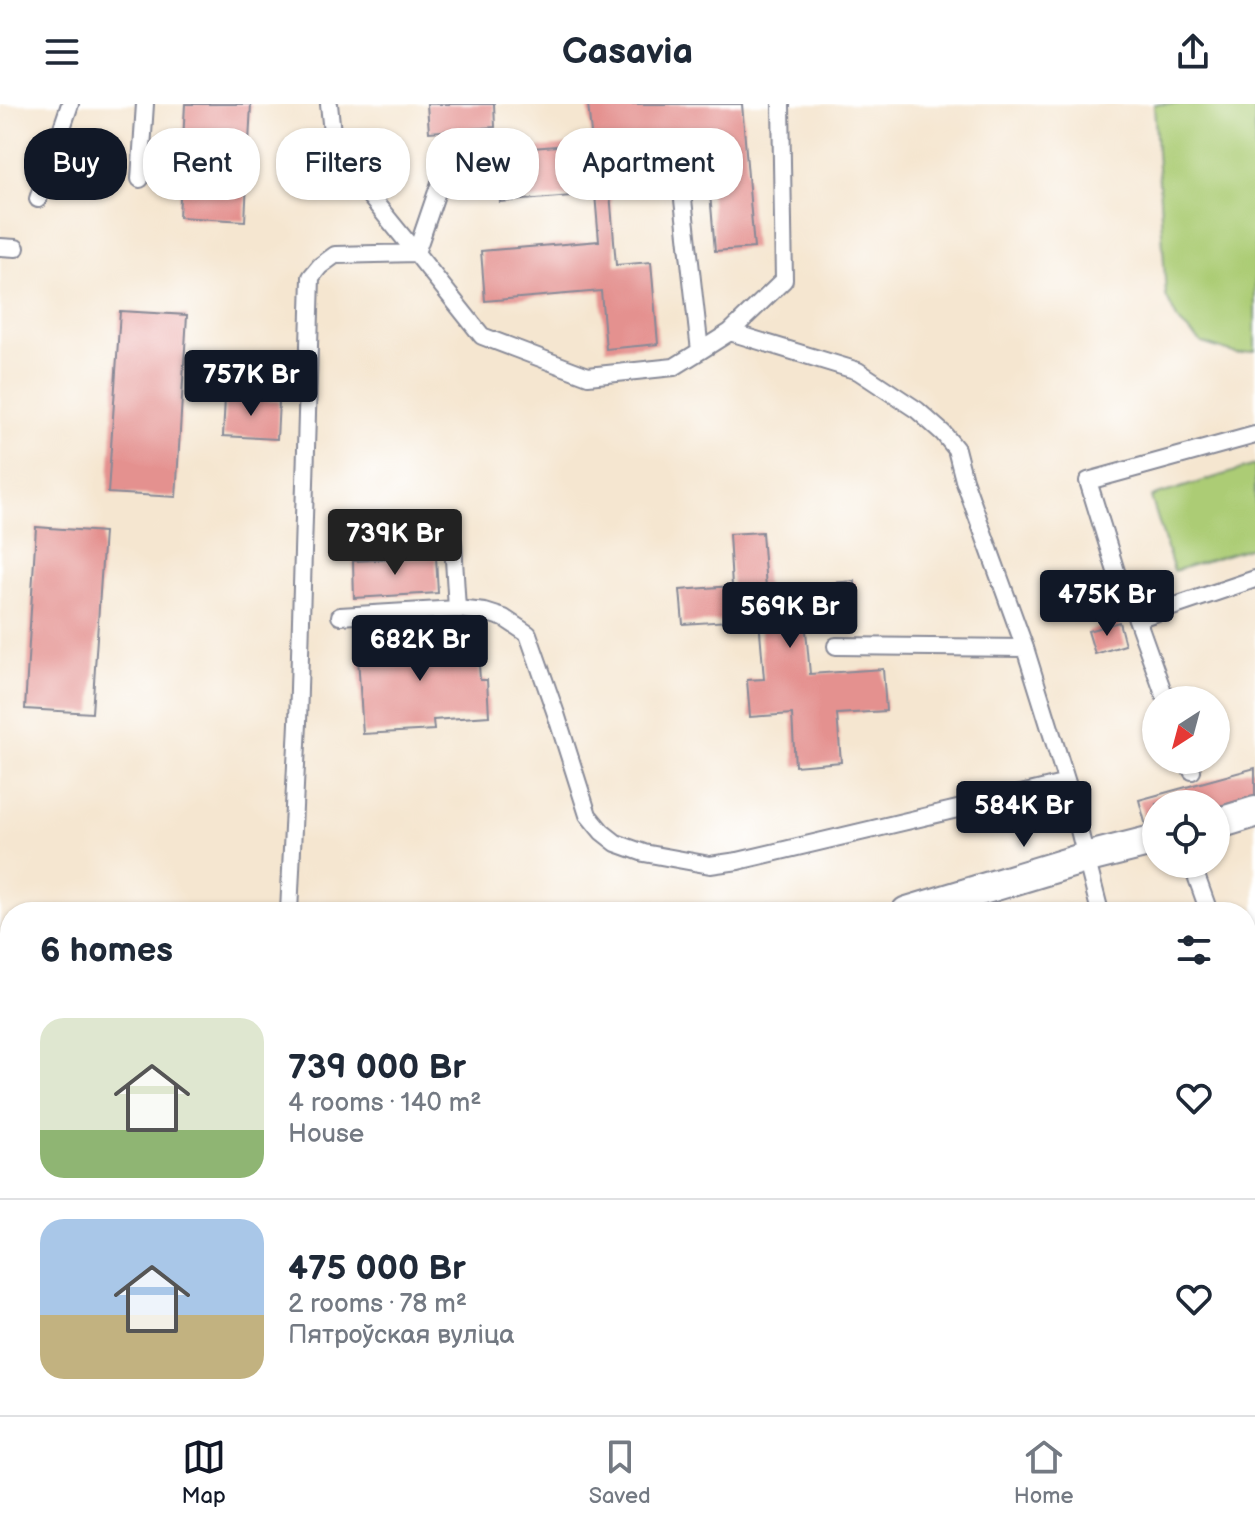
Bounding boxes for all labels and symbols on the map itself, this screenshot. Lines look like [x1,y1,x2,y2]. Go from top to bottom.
pin: 757K Br [177,350,325,418]
pin: 739K Br [321,509,469,577]
pin: 475K Br [1033,570,1181,638]
pin: 569K Br [716,582,864,650]
pin: 682K Br [346,615,494,683]
north arrow [1142,686,1230,774]
pin: 584K Br [950,781,1098,849]

